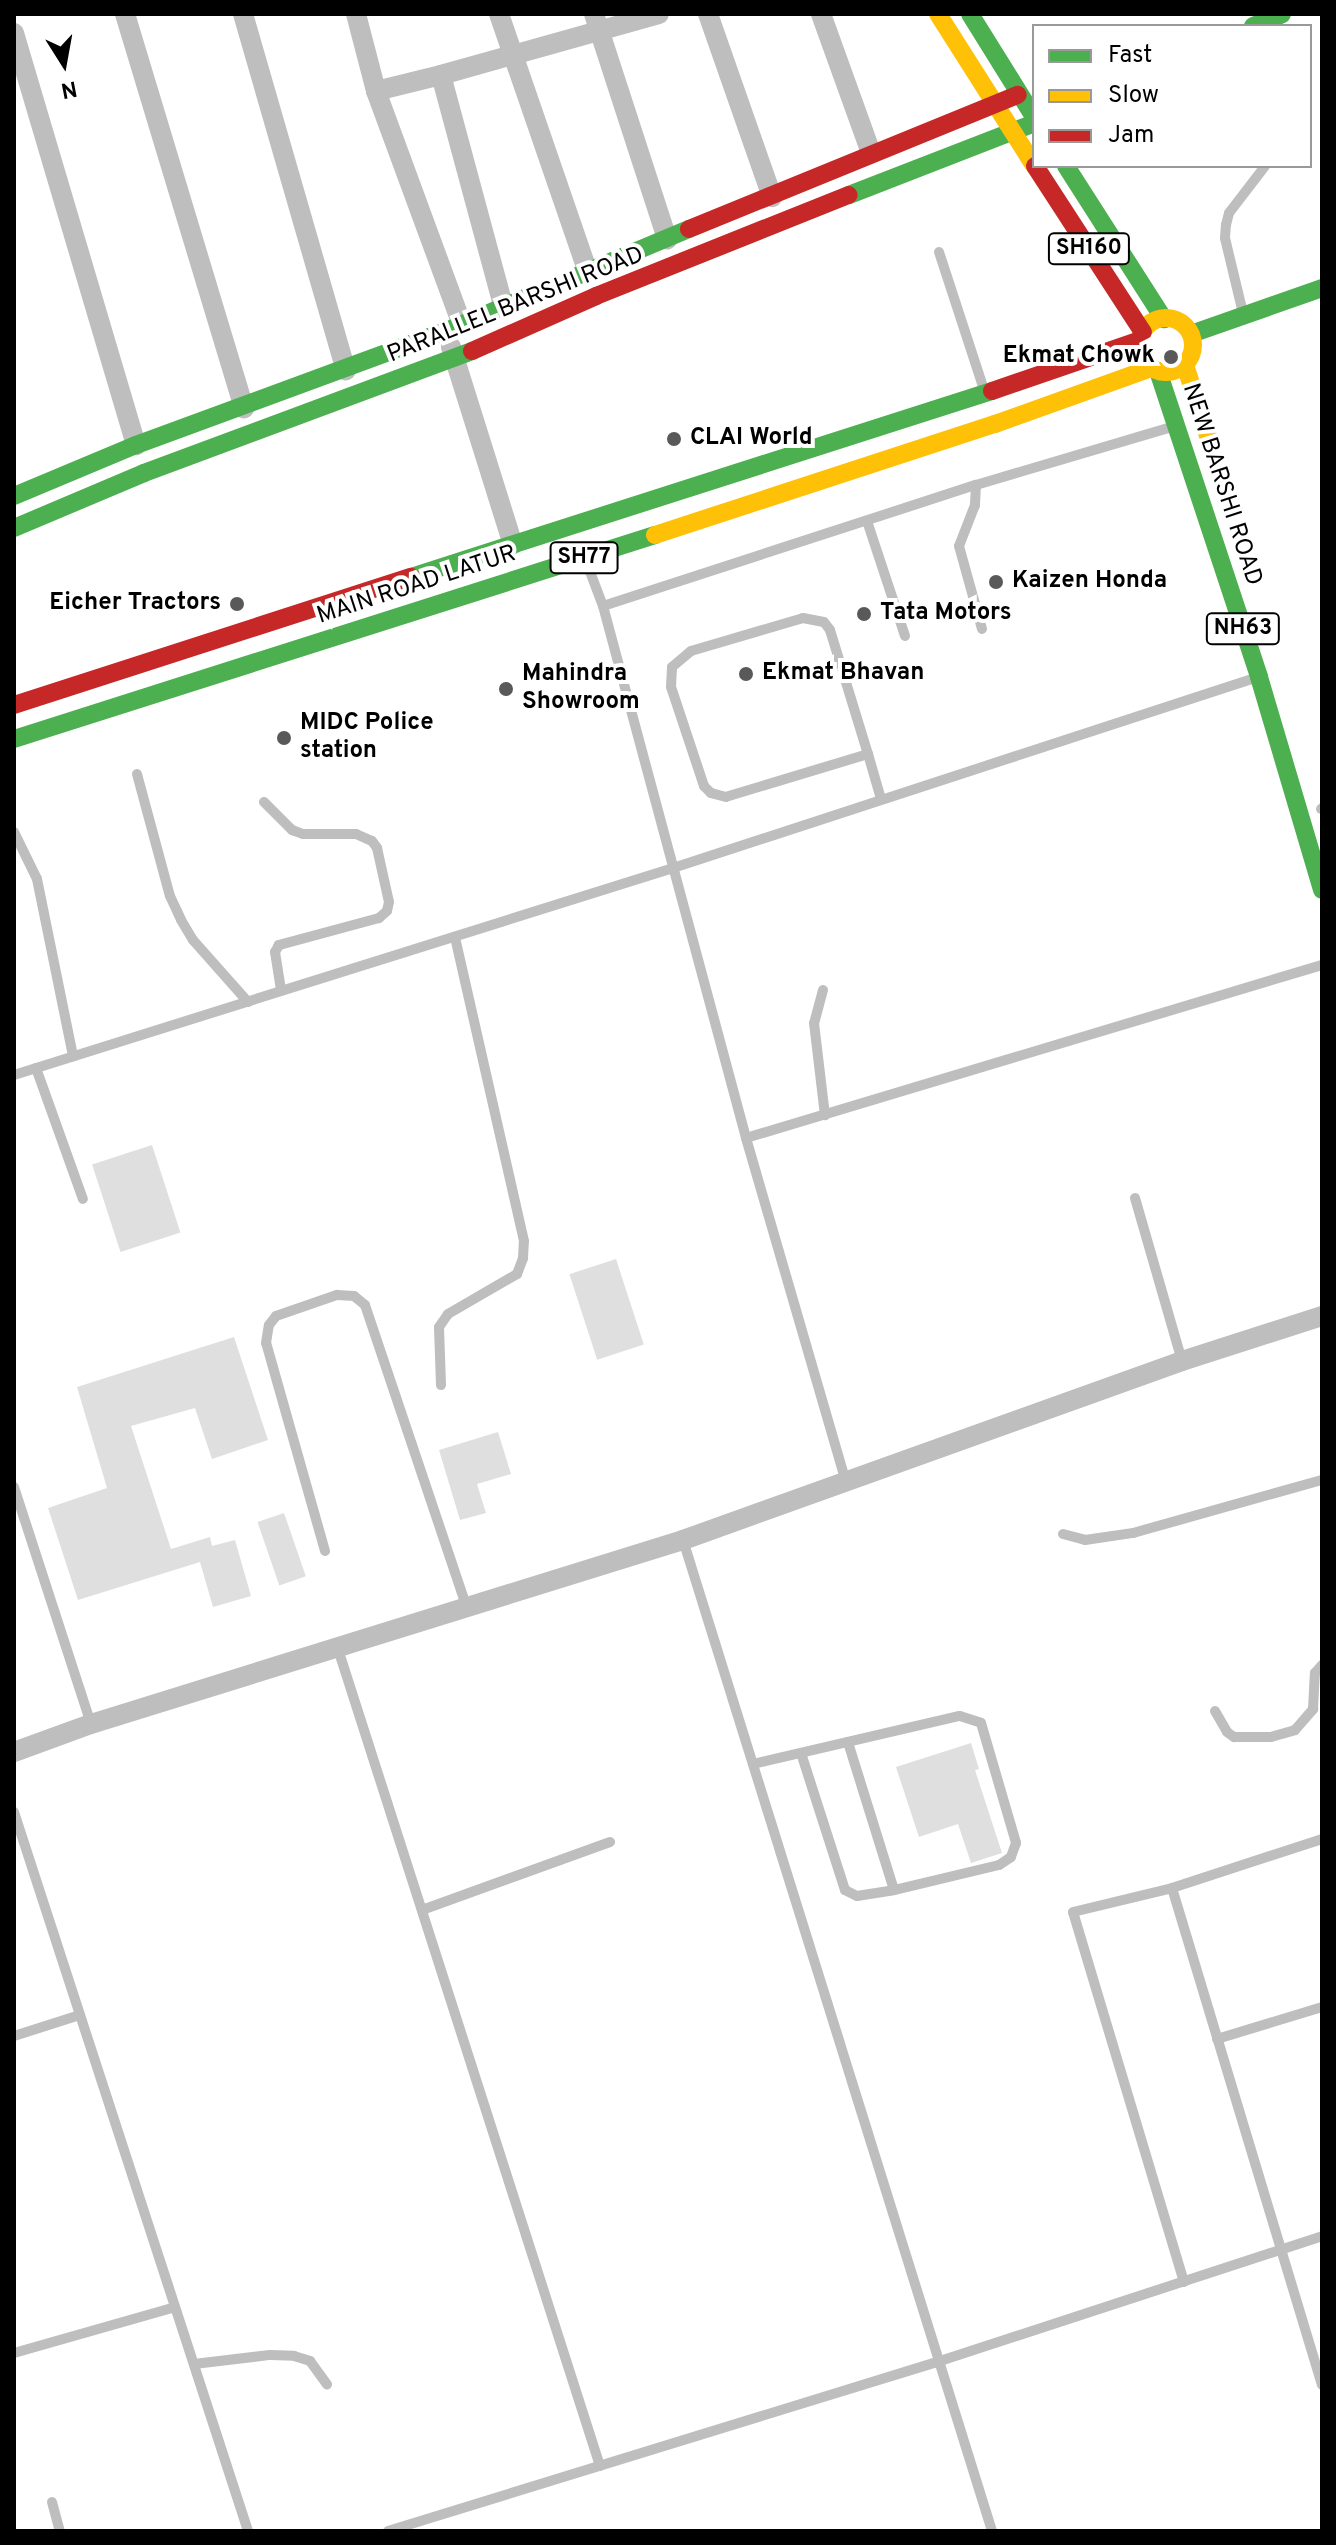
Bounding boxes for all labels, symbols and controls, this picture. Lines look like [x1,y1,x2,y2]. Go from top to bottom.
north arrow [24,24,104,104]
legend [1032,24,1312,168]
text: Fast [1108,41,1152,71]
text: N [58,73,79,103]
text: Slow [1108,81,1159,111]
text: Jam [1108,121,1154,151]
road number: SH160 [1047,231,1131,267]
street label: PARALLEL BARSHI ROAD [383,241,649,371]
place label: Ekmat Chowk [1003,343,1155,371]
marker: Ekmat Chowk [1162,348,1180,366]
street label: NEW BARSHI ROAD [1175,380,1267,590]
place label: CLAI World [690,425,813,453]
marker: CLAI World [665,430,683,448]
street label: MAIN ROAD LATUR [314,540,520,632]
road number: SH77 [548,540,620,576]
place label: Kaizen Honda [1012,568,1167,596]
marker: Kaizen Honda [987,573,1005,591]
place label: Eicher Tractors [49,590,221,618]
marker: Eicher Tractors [228,595,246,613]
place label: Tata Motors [880,600,1012,628]
marker: Tata Motors [855,605,873,623]
road number: NH63 [1205,611,1281,647]
place label: Ekmat Bhavan [762,660,924,688]
place label: Mahindra Showroom [522,661,640,717]
marker: Ekmat Bhavan [737,665,755,683]
marker: Mahindra Showroom [497,680,515,698]
place label: MIDC Police station [300,710,433,766]
marker: MIDC Police station [275,729,293,747]

